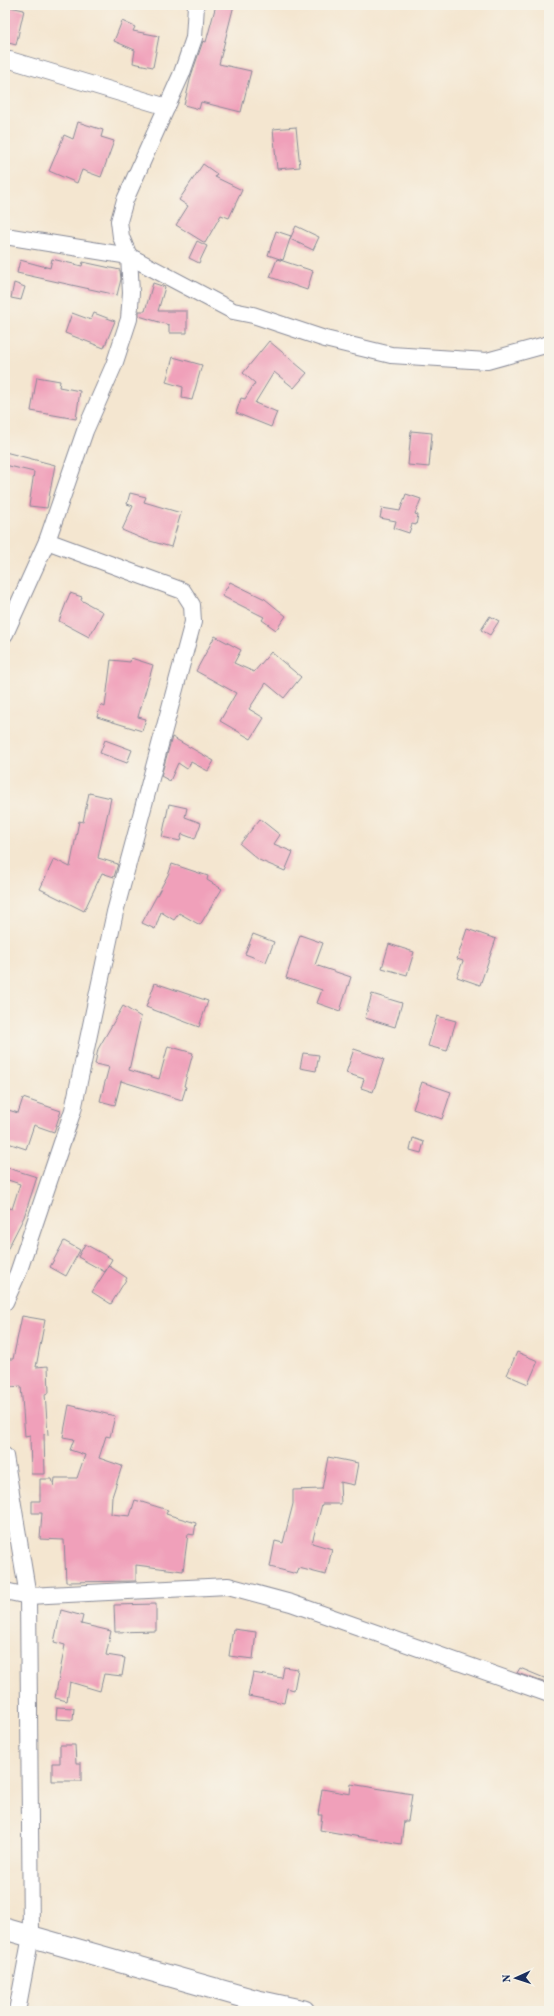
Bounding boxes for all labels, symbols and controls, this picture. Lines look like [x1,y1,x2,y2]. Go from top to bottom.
north arrow [496,1958,536,1998]
text: N [500,1974,515,1983]

